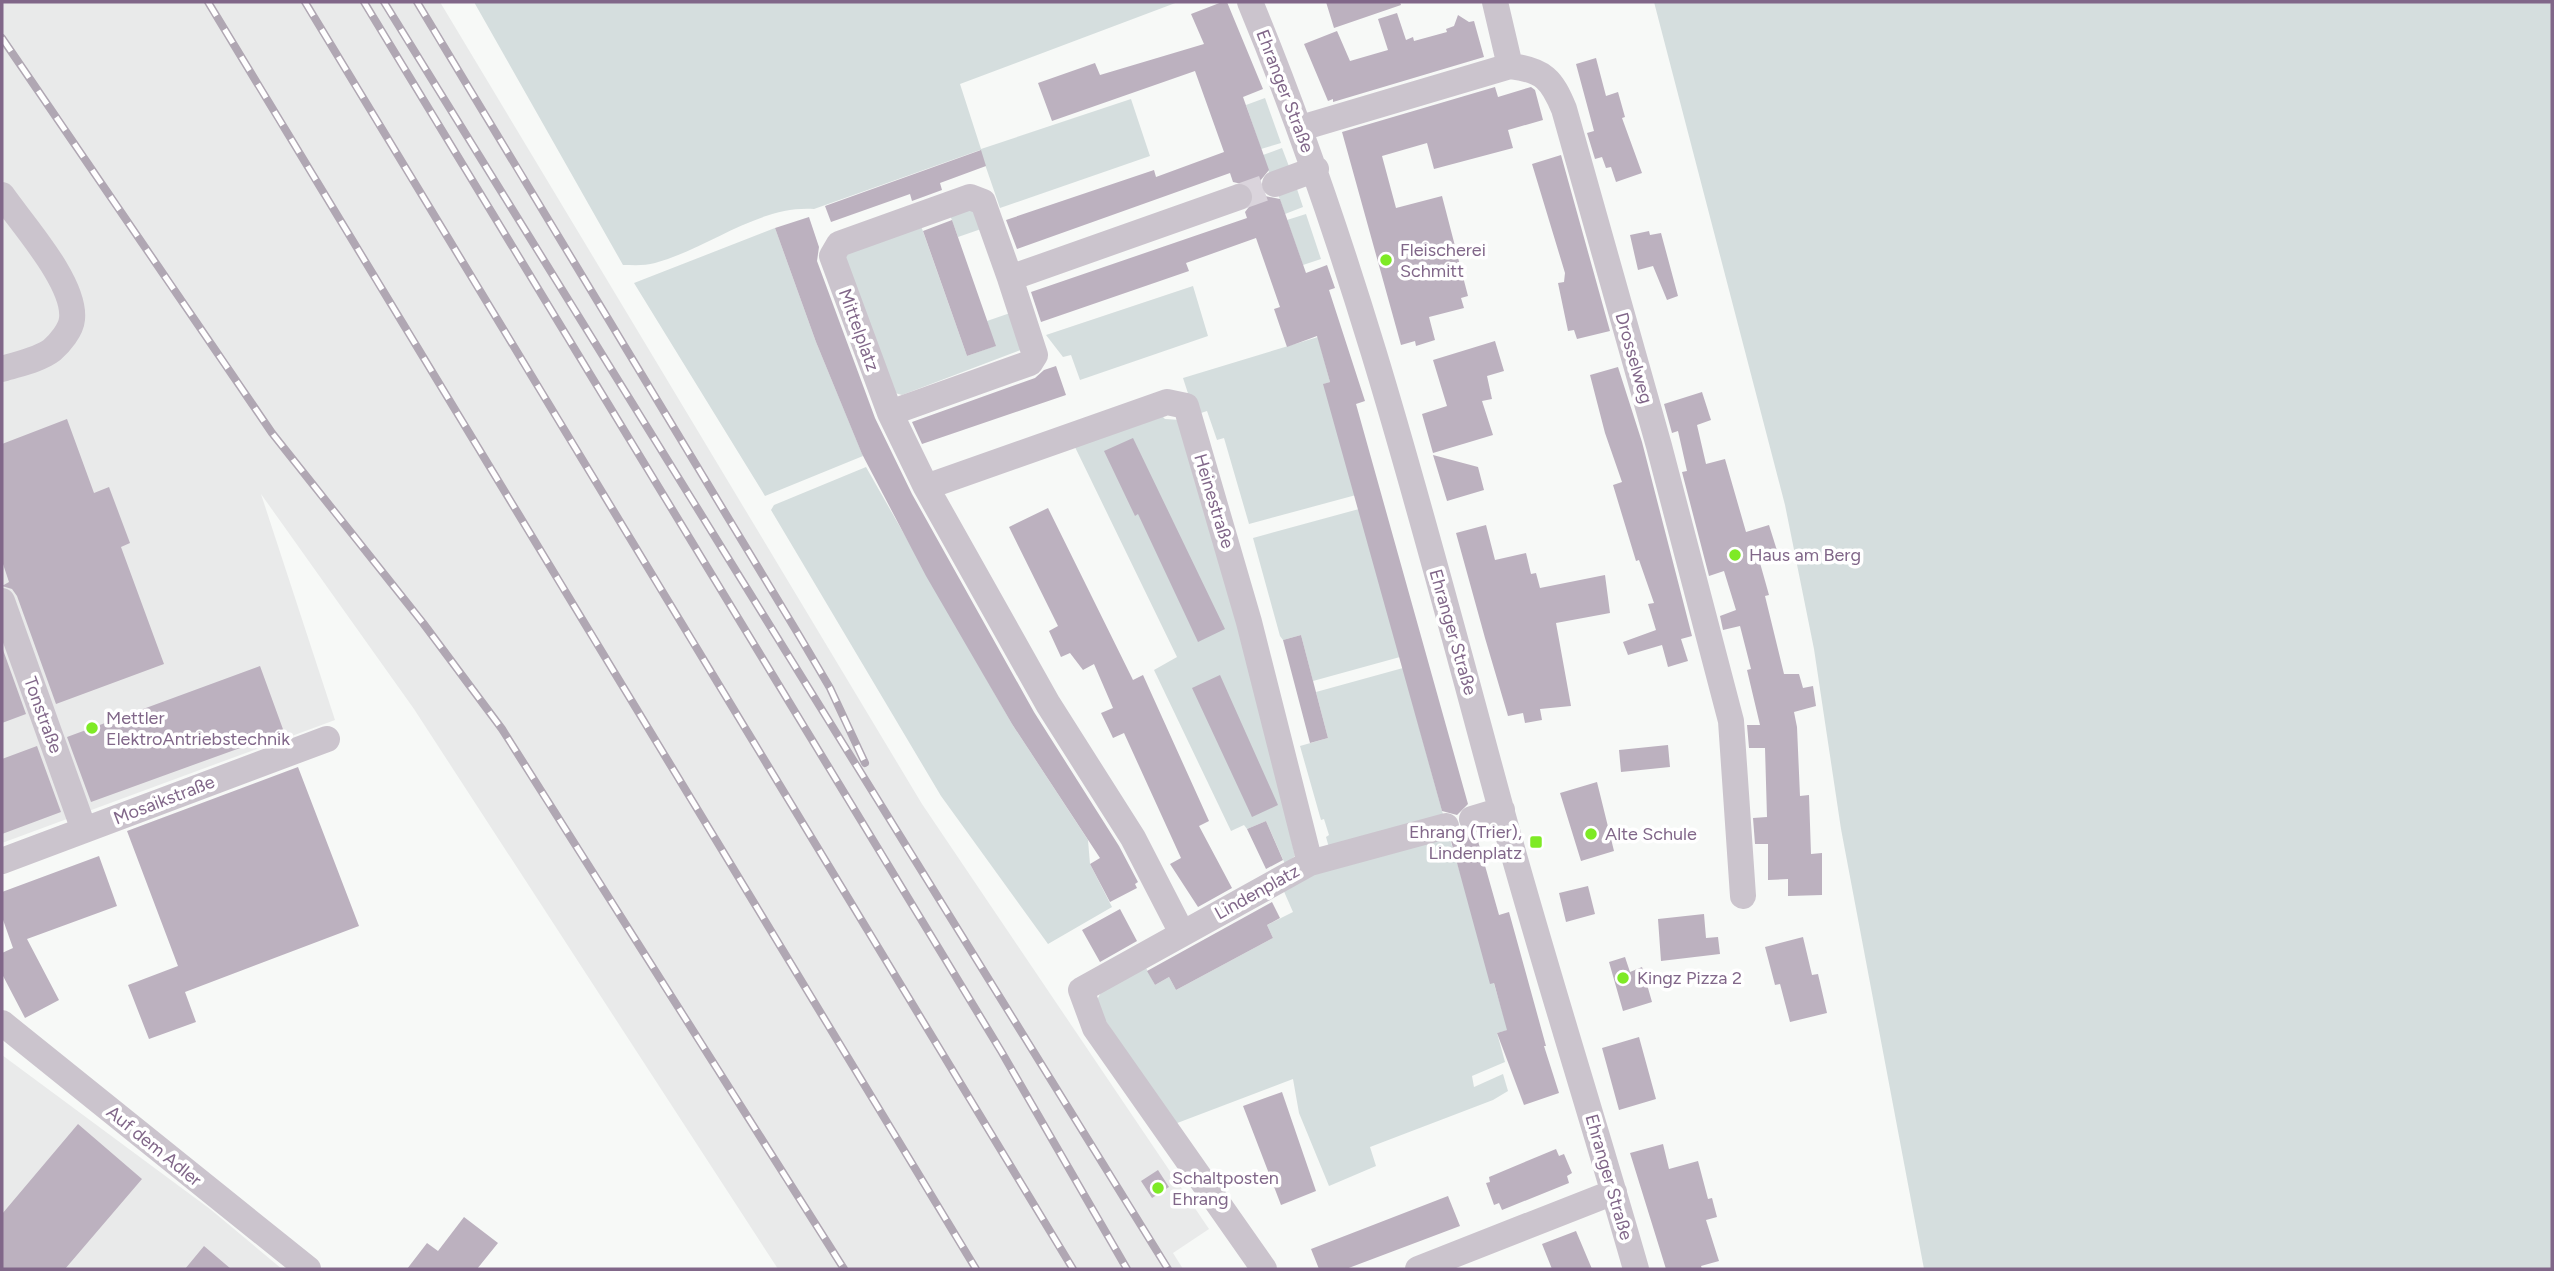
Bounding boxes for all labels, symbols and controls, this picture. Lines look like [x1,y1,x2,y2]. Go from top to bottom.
street label: Ehranger Straße [1251,26,1319,156]
place label: Fleischerei Schmitt [1400,239,1486,282]
marker: Fleischerei Schmitt [1378,252,1394,268]
street label: Mittelplatz [834,286,884,374]
street label: Drosselweg [1611,310,1657,406]
street label: Heinestraße [1189,451,1239,551]
place label: Haus am Berg [1749,544,1861,566]
marker: Haus am Berg [1727,547,1743,563]
street label: Ehranger Straße [1425,566,1482,698]
street label: Tonstraße [19,674,67,756]
place label: Mettler ElektroAntriebstechnik [106,707,290,750]
marker: Mettler ElektroAntriebstechnik [84,720,100,736]
street label: Mosaikstraße [110,771,218,829]
place label: Ehrang (Trier), Lindenplatz [1409,821,1522,864]
place label: Alte Schule [1605,823,1697,845]
marker: Alte Schule [1583,826,1599,842]
marker: Ehrang (Trier), Lindenplatz [1528,834,1544,850]
street label: Lindenplatz [1211,860,1303,924]
place label: Kingz Pizza 2 [1637,967,1742,989]
marker: Kingz Pizza 2 [1615,970,1631,986]
street label: Auf dem Adler [102,1101,206,1191]
street label: Ehranger Straße [1581,1111,1638,1243]
place label: Schaltposten Ehrang [1172,1167,1279,1210]
marker: Schaltposten Ehrang [1150,1180,1166,1196]

